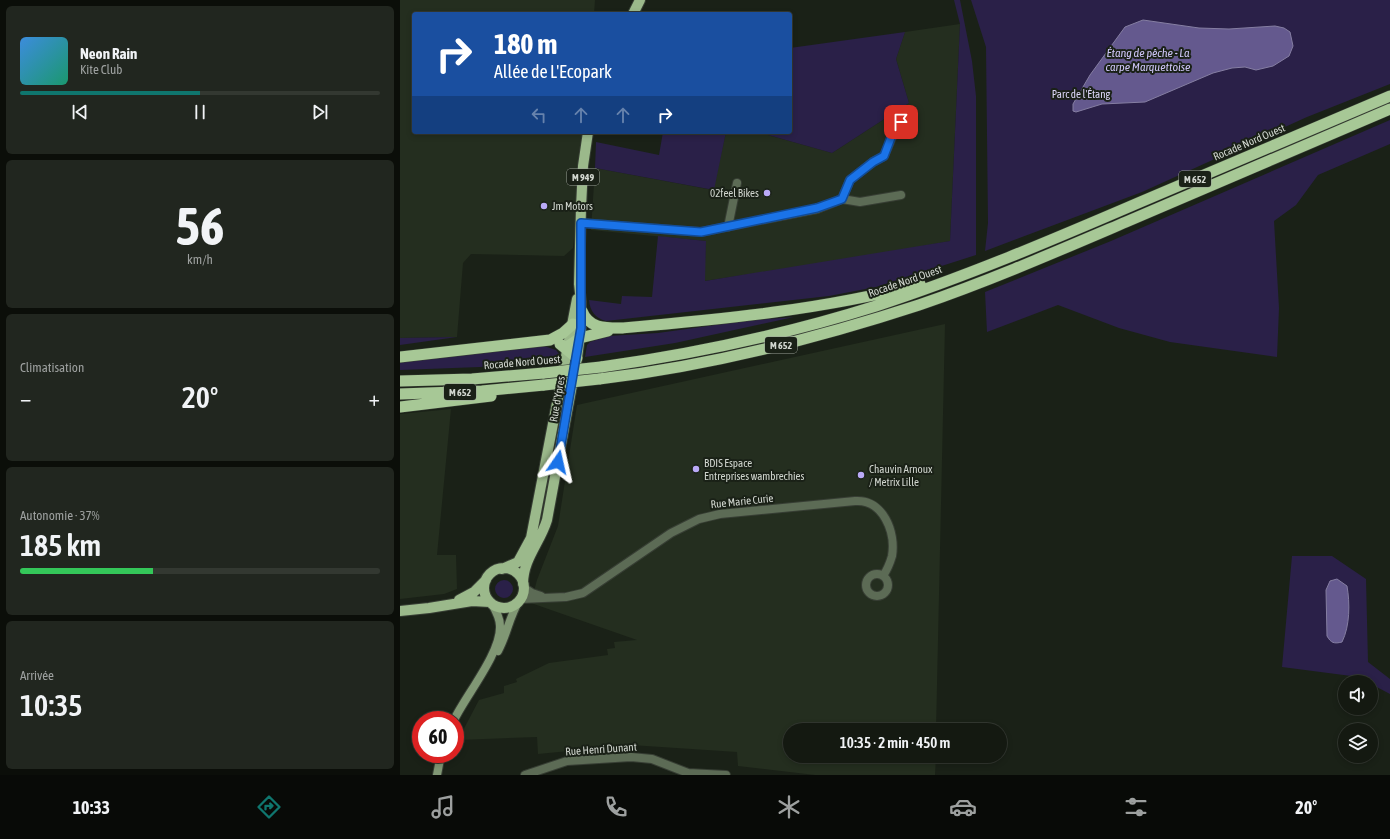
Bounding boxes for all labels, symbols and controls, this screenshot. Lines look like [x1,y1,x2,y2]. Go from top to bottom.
icon: right [428,28,480,80]
text: 180 m [494,28,557,60]
text: Neon Rain [80,45,137,62]
water label: Étang de pêche - La carpe Marquettoise [1106,46,1191,74]
text: Allée de L'Ecopark [494,61,612,82]
text: Kite Club [80,62,122,77]
park label: Parc de l'Étang [1052,88,1111,100]
icon: previous [69,101,91,123]
icon: pause [189,101,211,123]
icon: next [309,101,331,123]
icon: left [528,104,550,126]
icon: ahead [570,104,592,126]
icon: ahead [612,104,634,126]
icon: right [654,104,676,126]
pin [884,105,918,139]
icon: arrive [890,111,912,133]
street label: Rocade Nord Ouest [1211,121,1287,163]
road number: M 949 [567,169,599,185]
road number: M 652 [1179,171,1211,187]
place label: 02feel Bikes [710,187,759,199]
marker: 02feel Bikes [762,188,772,198]
text: 56 [176,196,224,256]
place label: Jm Motors [552,200,593,212]
marker: Jm Motors [539,201,549,211]
text: km/h [187,252,213,267]
street label: Rocade Nord Ouest [867,263,943,299]
road number: M 652 [765,337,797,353]
street label: Rocade Nord Ouest [483,353,561,371]
text: Climatisation [20,360,84,375]
street label: Rue d'Ypres [547,375,567,423]
text: 20° [182,380,218,414]
road number: M 652 [444,384,476,400]
text: − [20,385,31,411]
text: + [369,385,380,411]
position arrow [537,441,579,483]
place label: BDIS Espace Entreprises wambrechies [704,457,805,482]
place label: Chauvin Arnoux / Metrix Lille [869,463,933,488]
marker: BDIS Espace Entreprises wambrechies [691,464,701,474]
marker: Chauvin Arnoux / Metrix Lille [856,470,866,480]
street label: Rue Marie Curie [710,492,774,510]
text: Autonomie · 37% [20,508,100,523]
text: 185 km [20,528,101,562]
text: Arrivée [20,668,54,683]
map controls [1338,675,1378,763]
button: sound [1338,675,1378,715]
text: 10:35 [20,688,82,722]
speed limit sign: 60 [412,711,464,763]
button: layers [1338,723,1378,763]
text: 10:35 · 2 min · 450 m [840,734,950,751]
street label: Rue Henri Dunant [565,741,637,757]
icon: directions [255,793,283,821]
icon: music [429,793,457,821]
icon: phone [602,793,630,821]
icon: climate [775,793,803,821]
icon: car [949,793,977,821]
icon: filters [1122,793,1150,821]
text: 10:33 [73,797,110,818]
text: 20° [1295,797,1317,818]

